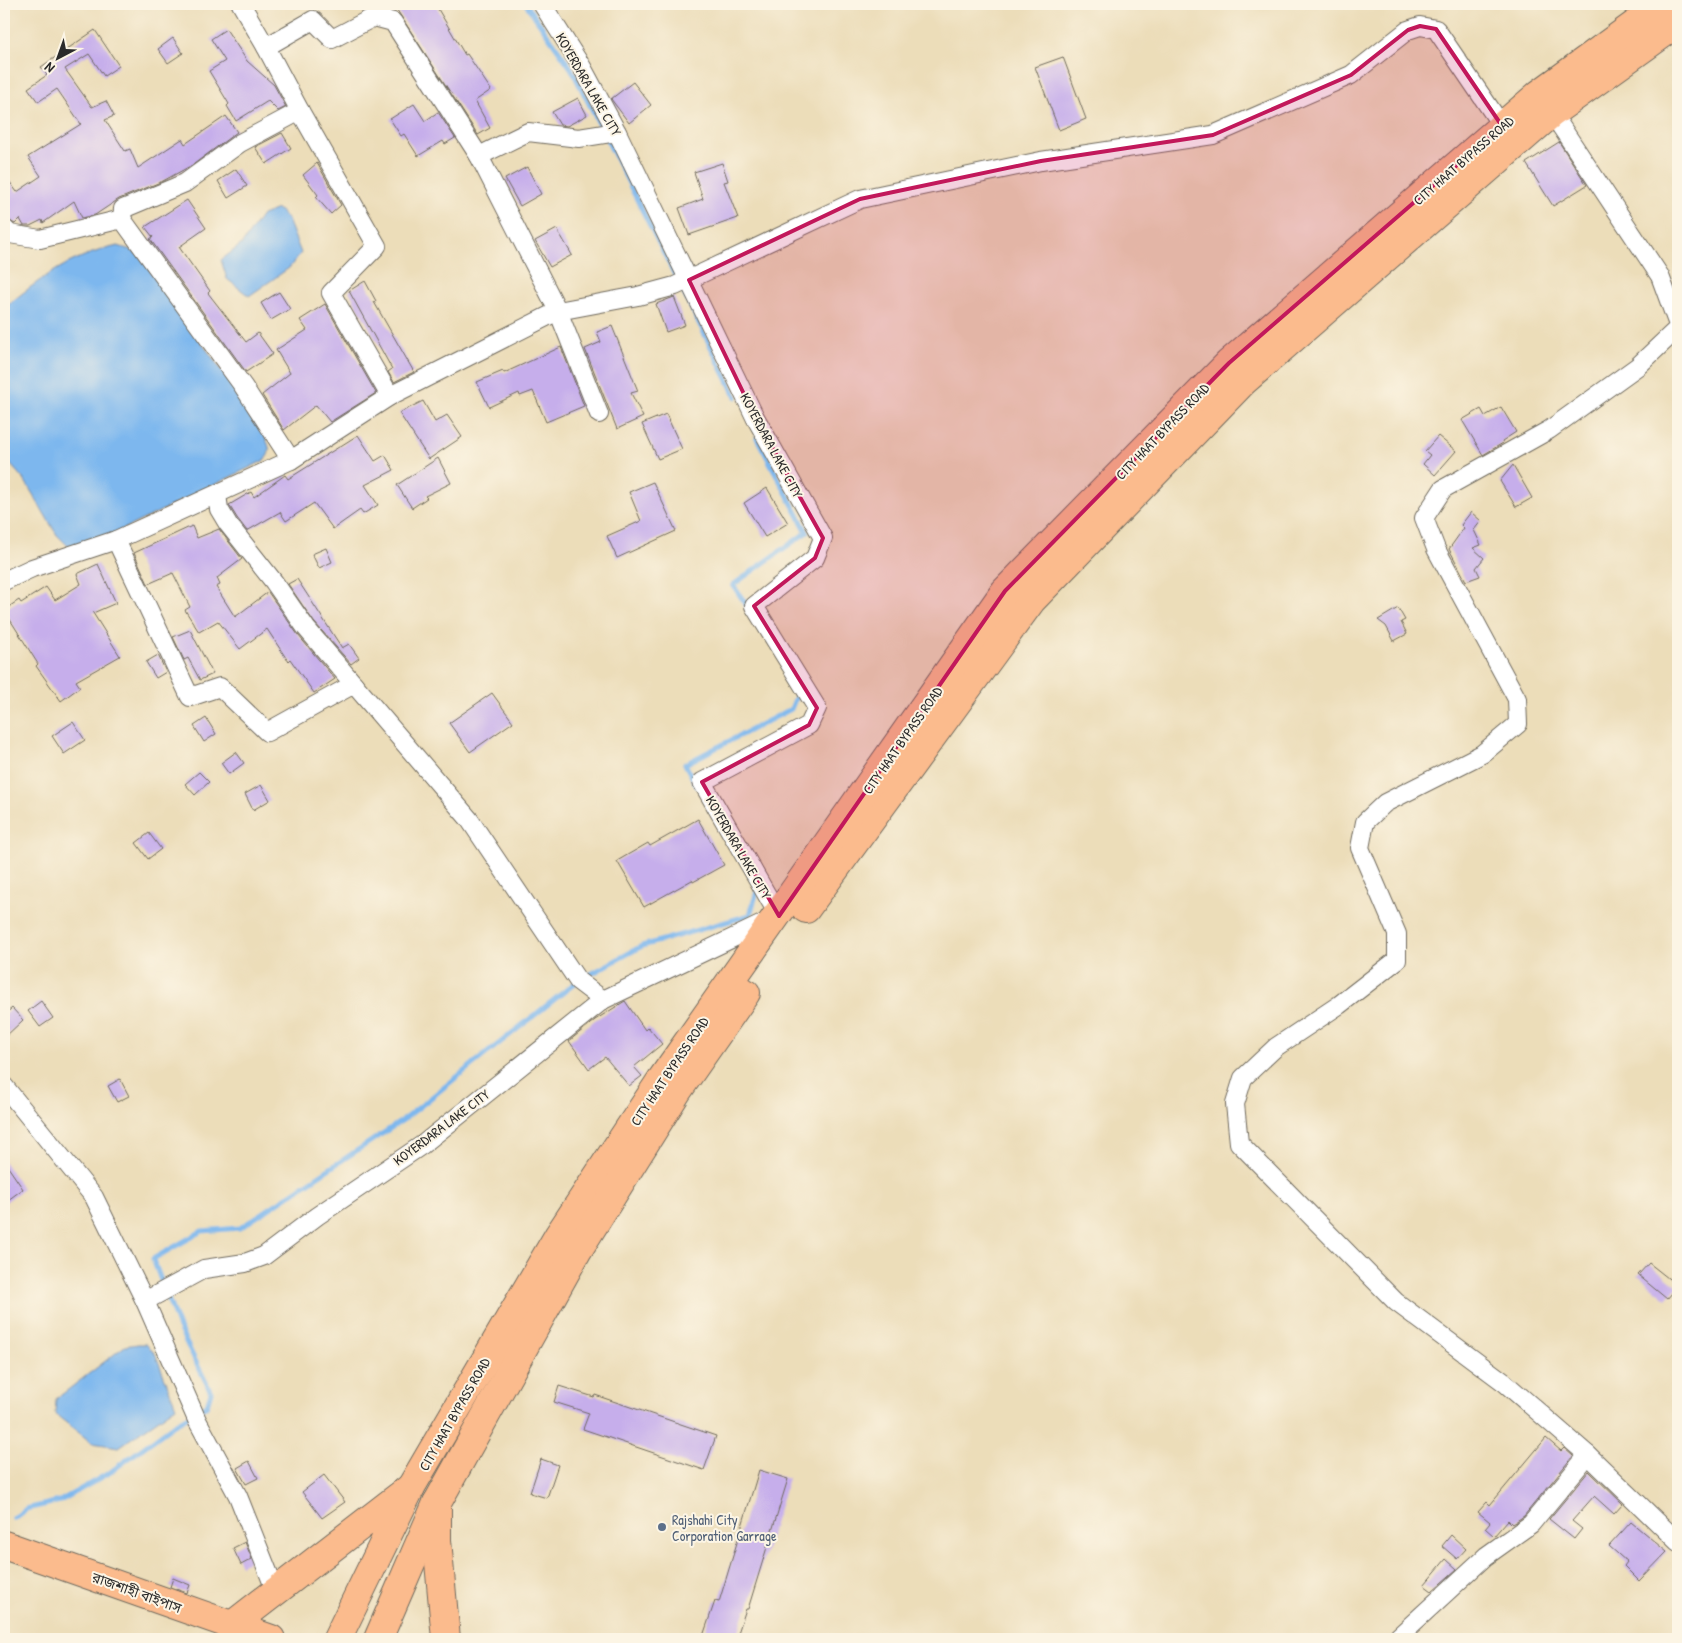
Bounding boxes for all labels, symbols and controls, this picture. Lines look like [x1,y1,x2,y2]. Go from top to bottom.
street label: KOYERDARA LAKE CITY [552,29,627,140]
north arrow [32,32,82,82]
text: N [40,58,58,78]
street label: CITY HAAT BYPASS ROAD [1409,111,1518,209]
street label: CITY HAAT BYPASS ROAD [1111,378,1213,483]
street label: KOYERDARA LAKE CITY [736,389,808,501]
street label: CITY HAAT BYPASS ROAD [858,682,947,798]
street label: KOYERDARA LAKE CITY [702,792,777,903]
street label: CITY HAAT BYPASS ROAD [625,1013,713,1129]
street label: KOYERDARA LAKE CITY [389,1084,494,1170]
street label: CITY HAAT BYPASS ROAD [414,1354,494,1474]
place label: Rajshahi City Corporation Garrage [672,1510,777,1546]
marker: Rajshahi City Corporation Garrage [656,1521,668,1533]
street label: রাজশাহী বাইপাস [89,1567,185,1617]

